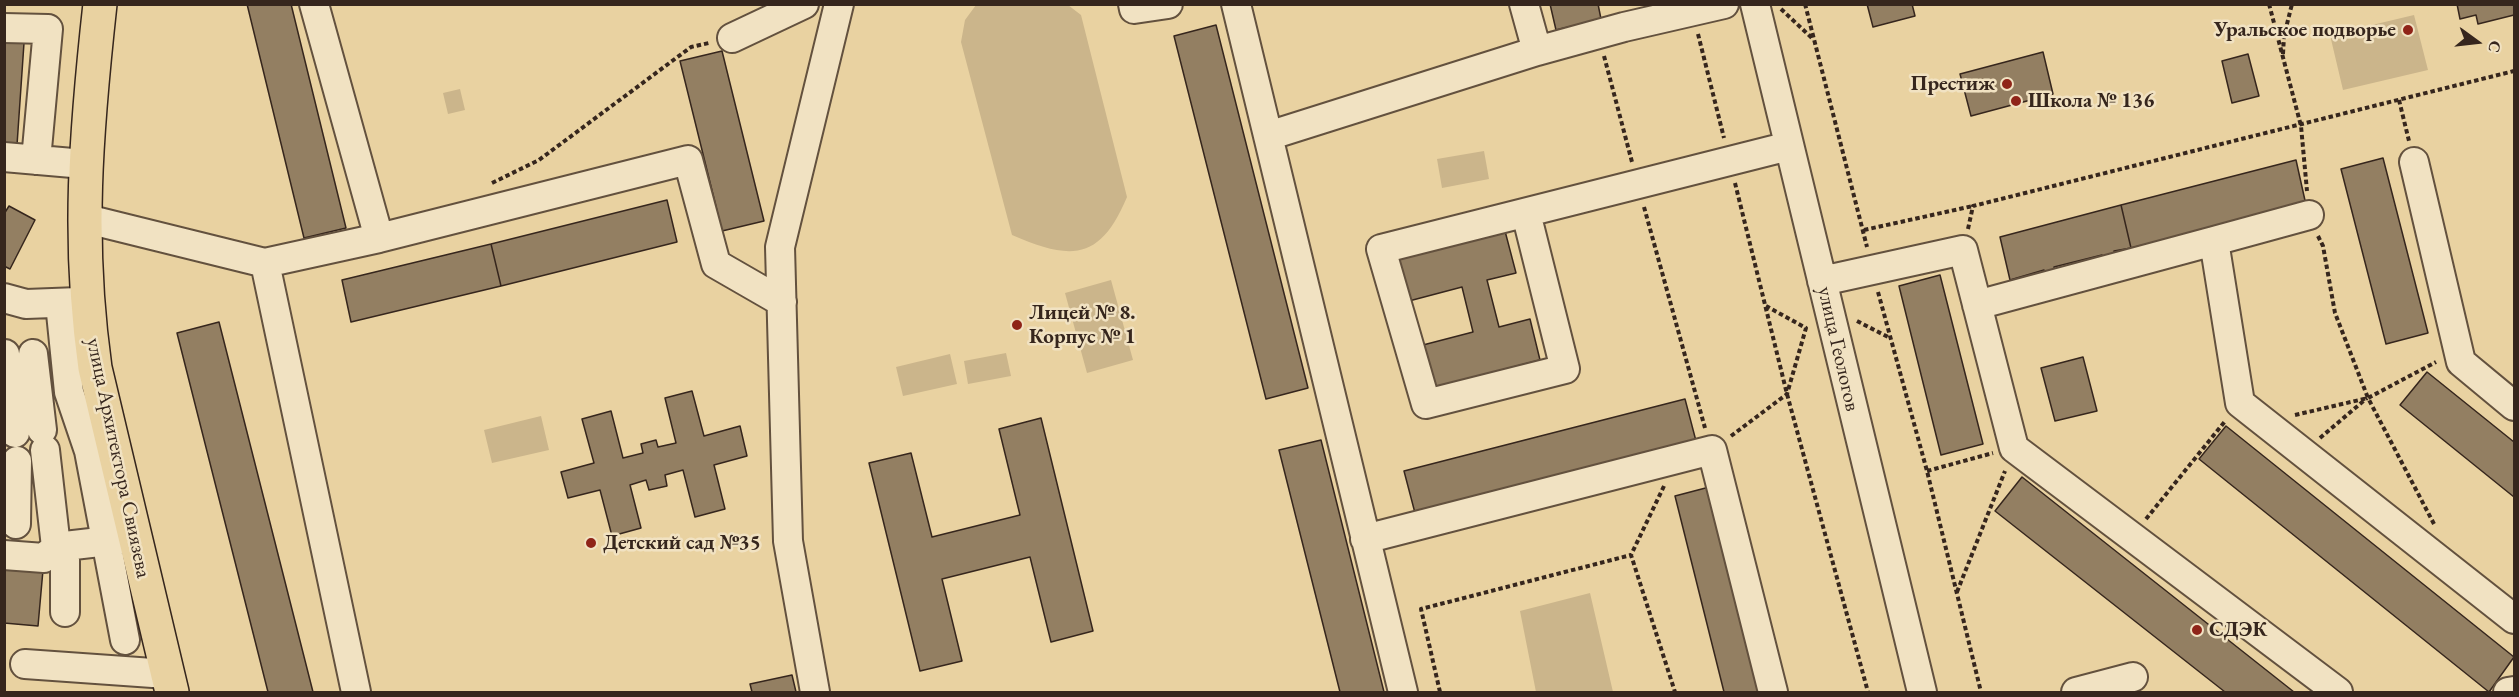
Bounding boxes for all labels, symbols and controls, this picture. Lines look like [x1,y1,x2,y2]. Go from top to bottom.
north arrow [2447,12,2507,72]
place label: Уральское подворье [2214,17,2396,43]
marker: Уральское подворье [2401,23,2415,37]
text: С [2483,39,2506,55]
place label: Престиж [1911,71,1995,97]
marker: Престиж [2000,77,2014,91]
place label: Школа № 136 [2028,88,2154,114]
marker: Школа № 136 [2009,94,2023,108]
street label: улица Геологов [1811,284,1865,414]
place label: Лицей № 8. Корпус № 1 [1029,300,1136,350]
marker: Лицей № 8. Корпус № 1 [1010,318,1024,332]
street label: улица Архитектора Свиязева [80,336,156,580]
place label: Детский сад №35 [603,530,761,556]
marker: Детский сад №35 [584,536,598,550]
place label: СДЭК [2209,617,2267,643]
marker: СДЭК [2190,623,2204,637]

